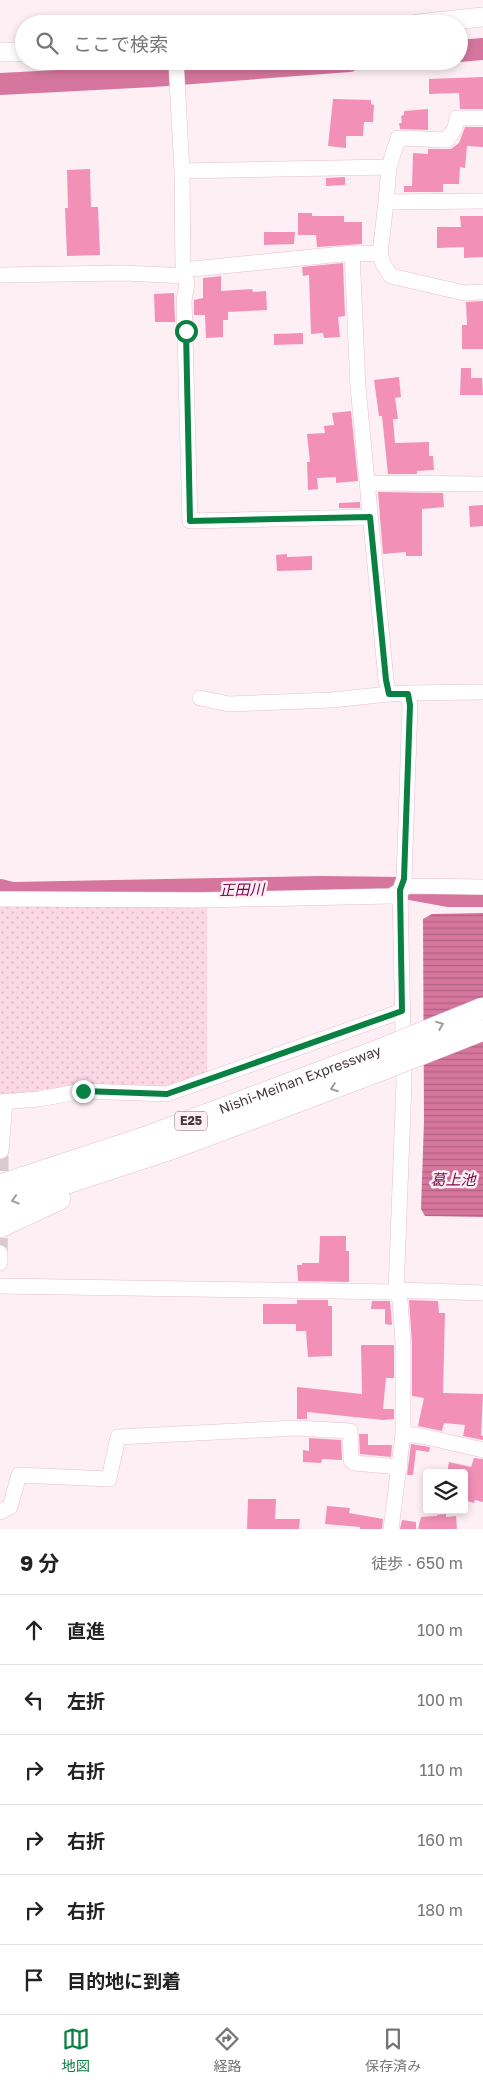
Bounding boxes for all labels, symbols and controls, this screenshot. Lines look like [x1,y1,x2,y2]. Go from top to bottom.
search box [15,15,468,70]
icon: search [33,29,61,57]
text: ここで検索 [73,32,168,55]
route start [175,320,198,343]
water label: 正田川 [219,880,267,898]
one-way arrow [435,1021,444,1031]
street label: Nishi-Meihan Expressway [216,1041,383,1117]
route end [72,1080,95,1103]
one-way arrow [330,1082,338,1092]
road number: E25 [175,1112,207,1130]
water label: 葛上池 [430,1170,477,1188]
one-way arrow [12,1195,20,1205]
map controls [423,1469,468,1514]
button: layers [423,1469,468,1514]
text: 9 分 [20,1550,60,1576]
text: 徒歩 · 650 m [371,1553,463,1573]
icon: ahead [20,1616,48,1644]
text: 直進 [67,1619,105,1642]
text: 100 m [417,1620,463,1640]
icon: left [20,1686,48,1714]
text: 左折 [67,1689,105,1712]
text: 100 m [417,1690,463,1710]
icon: right [20,1756,48,1784]
text: 右折 [67,1759,105,1782]
text: 110 m [419,1760,463,1780]
icon: right [20,1826,48,1854]
text: 右折 [67,1829,105,1852]
text: 160 m [417,1830,463,1850]
icon: right [20,1896,48,1924]
text: 右折 [67,1899,105,1922]
text: 180 m [417,1900,463,1920]
icon: arrive [20,1966,48,1994]
text: 目的地に到着 [67,1969,181,1992]
tab: 地図 [62,2025,90,2075]
tab: 経路 [213,2025,241,2075]
tab: 保存済み [365,2025,421,2075]

